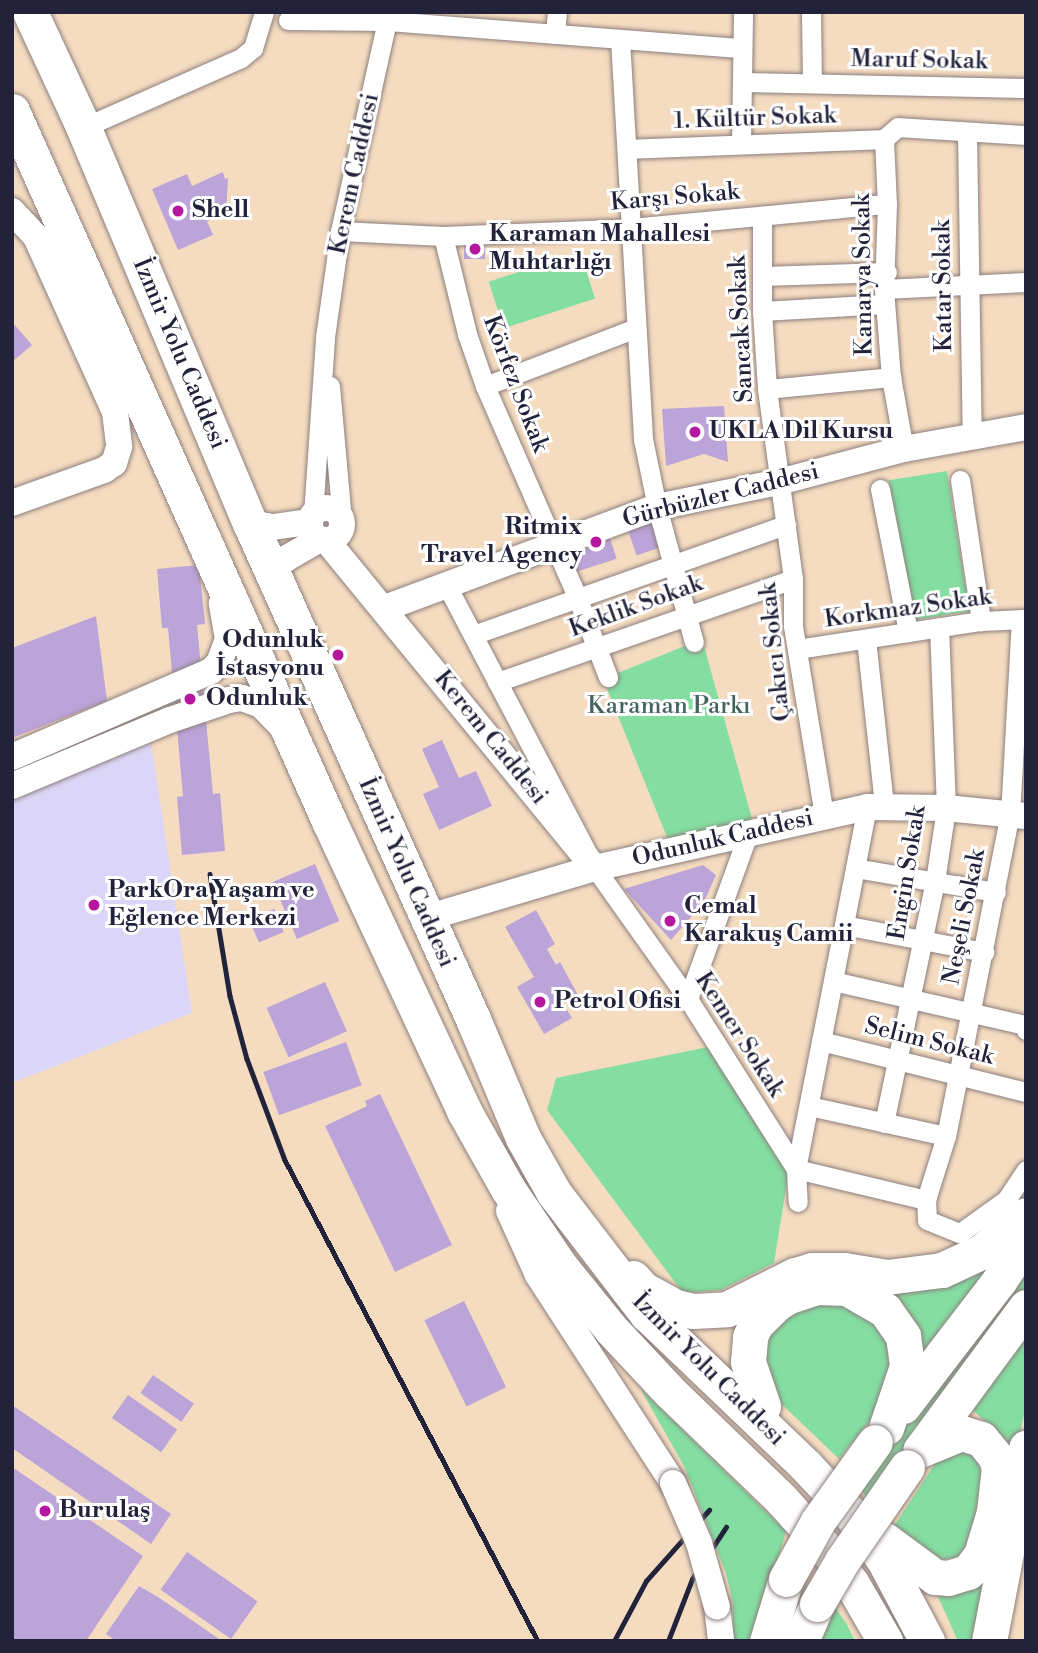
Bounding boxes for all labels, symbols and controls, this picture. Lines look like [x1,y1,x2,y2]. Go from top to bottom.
street label: Maruf Sokak [850,45,988,77]
street label: Kerem Caddesi [324,91,386,257]
street label: 1. Kültür Sokak [673,102,837,136]
street label: Karşı Sokak [609,178,741,218]
street label: Kanarya Sokak [848,194,880,356]
place label: Shell [192,197,249,225]
marker: Shell [170,203,186,219]
street label: Katar Sokak [928,220,960,352]
place label: Karaman Mahallesi Muhtarlığı [489,221,710,277]
marker: Karaman Mahallesi Muhtarlığı [467,241,483,257]
street label: İzmir Yolu Caddesi [126,254,232,454]
street label: Sancak Sokak [724,255,760,403]
street label: Körfez Sokak [476,312,554,456]
place label: UKLA Dil Kursu [709,418,893,446]
marker: UKLA Dil Kursu [687,424,703,440]
street label: Gürbüzler Caddesi [620,458,822,534]
place label: Ritmix Travel Agency [421,514,582,570]
marker: Ritmix Travel Agency [588,534,604,550]
street label: Keklik Sokak [565,570,707,644]
street label: Çakıcı Sokak [754,581,798,723]
street label: Korkmaz Sokak [823,583,993,635]
place label: Odunluk İstasyonu [216,627,324,683]
marker: Odunluk İstasyonu [330,647,346,663]
street label: Kerem Caddesi [427,665,553,811]
place label: Odunluk [206,685,308,713]
marker: Odunluk [180,689,200,709]
park label: Karaman Parkı [587,693,751,721]
street label: İzmir Yolu Caddesi [351,774,461,972]
street label: Odunluk Caddesi [630,804,816,874]
street label: Engin Sokak [883,804,933,942]
street label: Neşeli Sokak [938,847,992,987]
place label: ParkOra Yaşam ve Eğlence Merkezi [108,877,315,933]
place label: Cemal Karakuş Camii [684,893,853,949]
marker: ParkOra Yaşam ve Eğlence Merkezi [86,897,102,913]
marker: Cemal Karakuş Camii [662,913,678,929]
street label: Kemer Sokak [688,967,790,1103]
place label: Petrol Ofisi [554,988,681,1016]
marker: Petrol Ofisi [532,994,548,1010]
street label: Selim Sokak [861,1012,997,1072]
street label: İzmir Yolu Caddesi [626,1288,790,1452]
place label: Burulaş [59,1497,150,1525]
marker: Burulaş [37,1503,53,1519]

